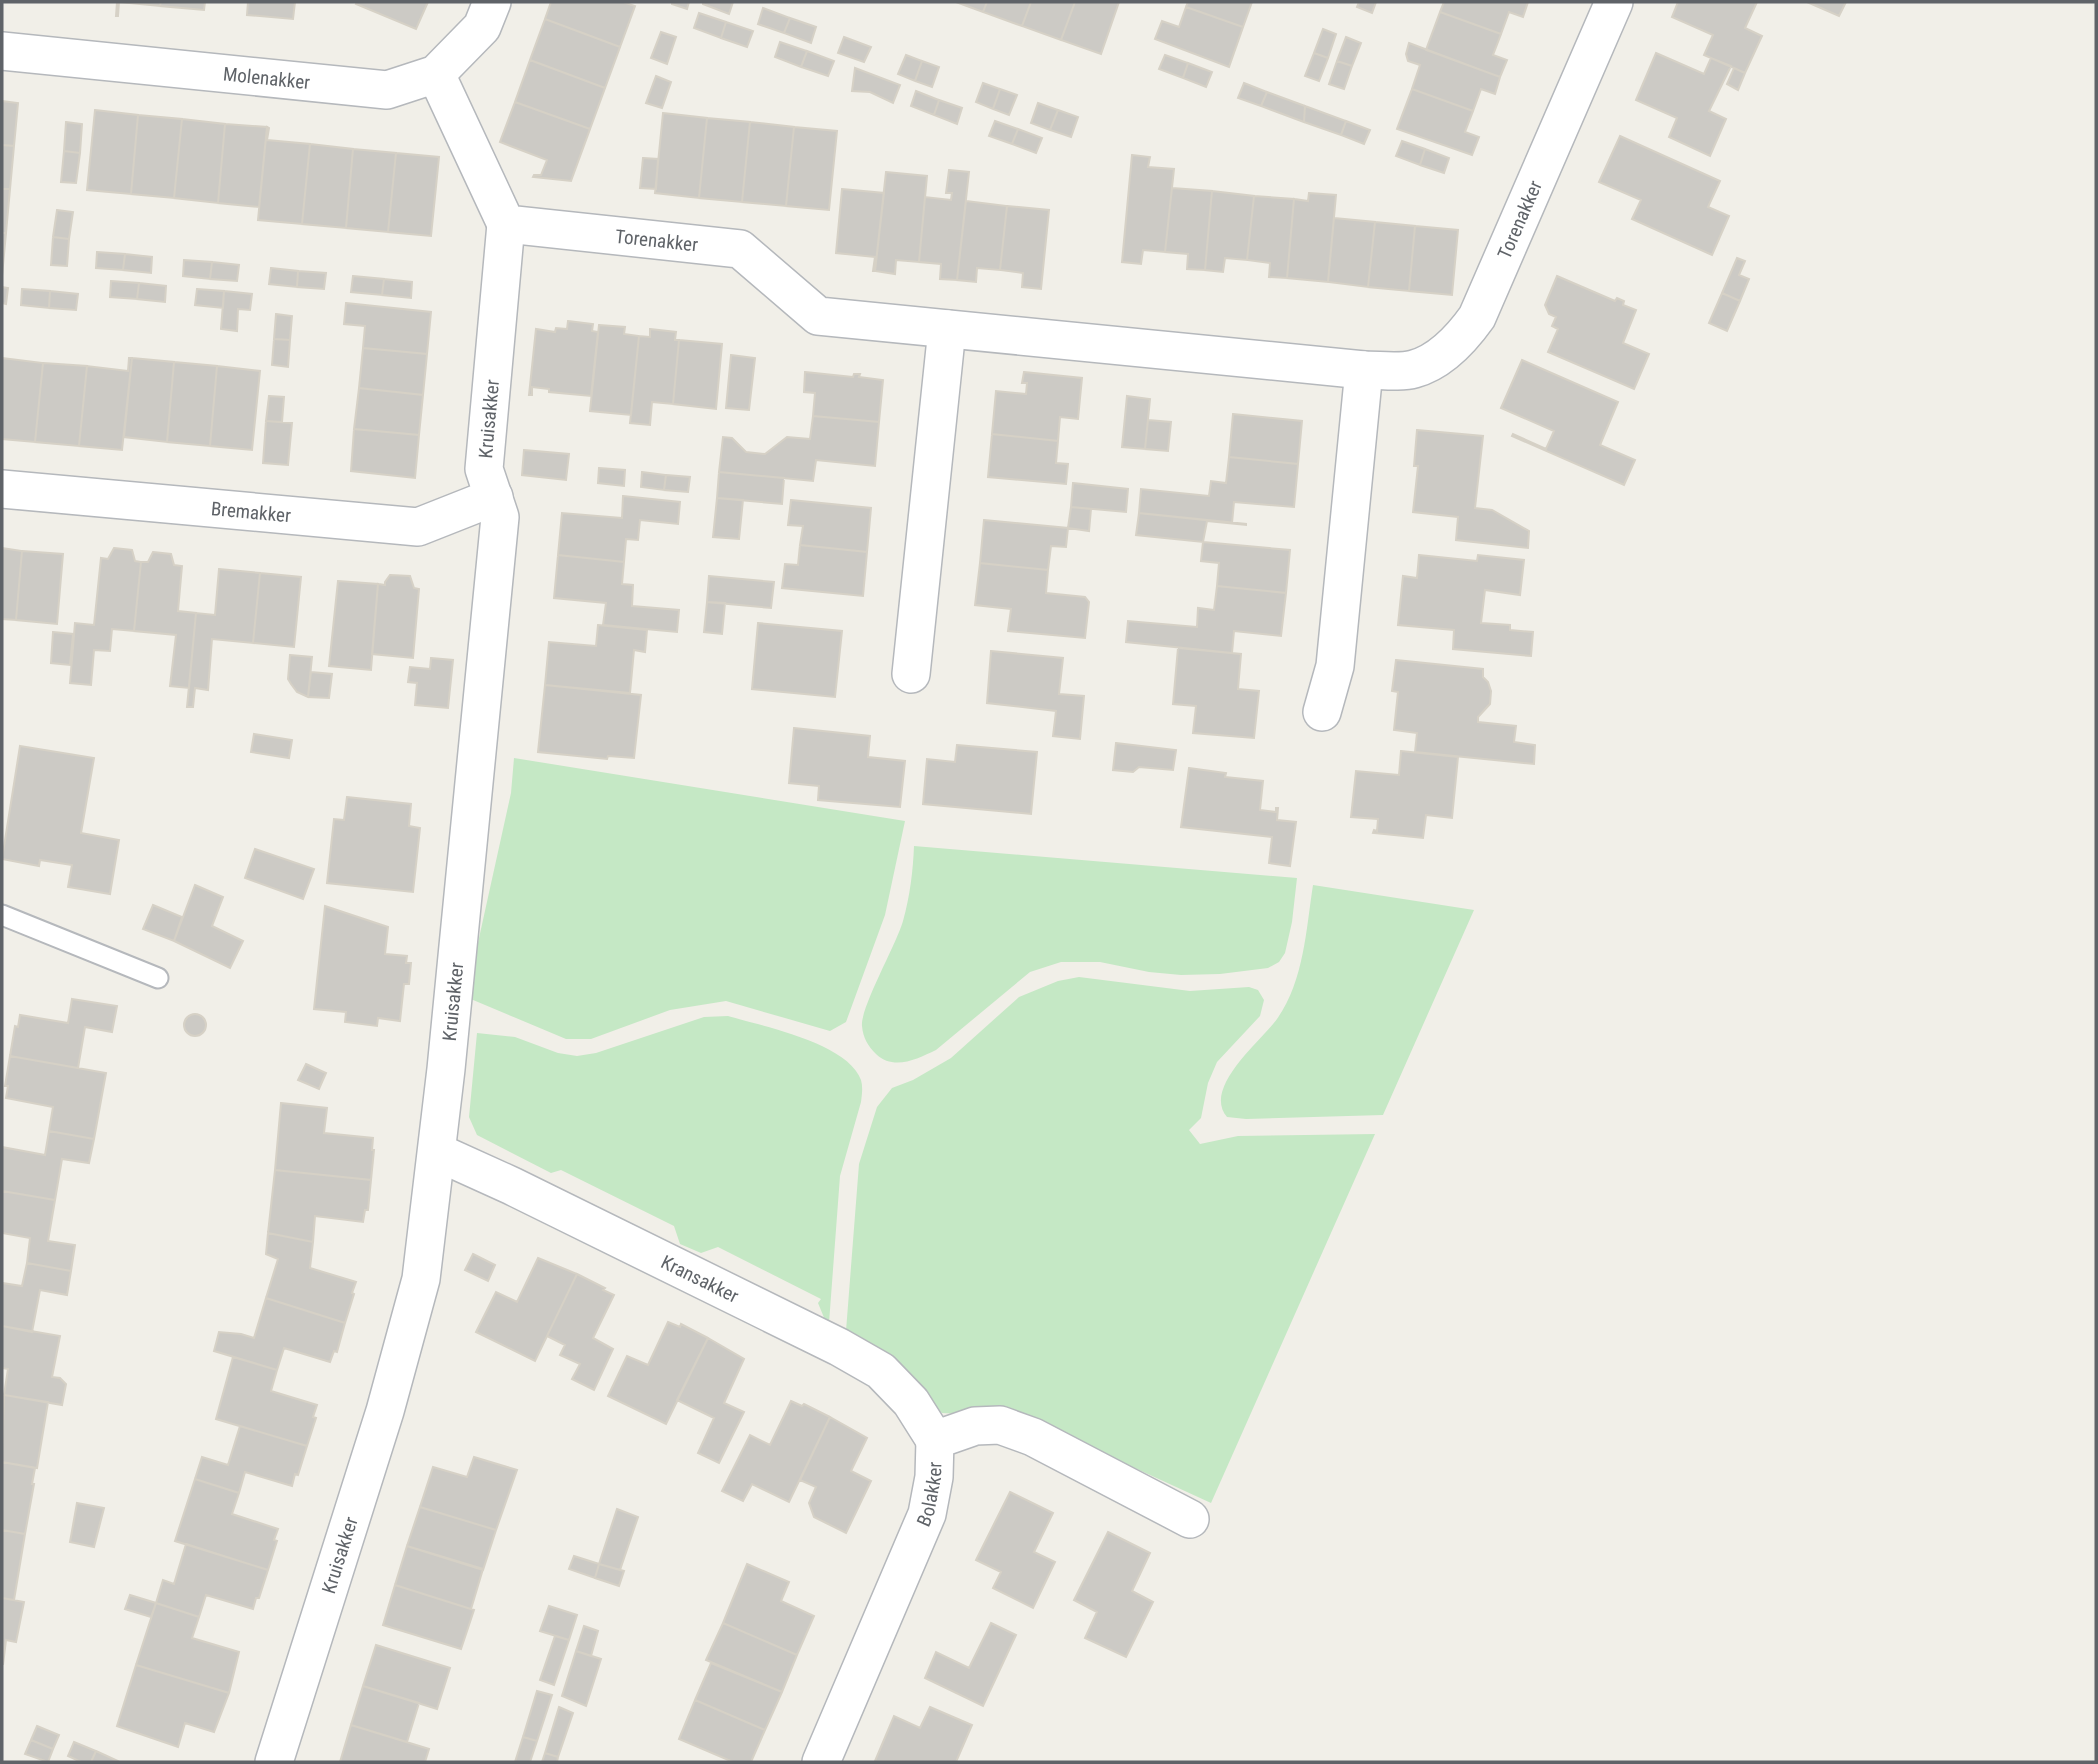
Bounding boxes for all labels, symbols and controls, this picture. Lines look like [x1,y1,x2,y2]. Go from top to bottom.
street label: Molenakker [222,62,311,94]
street label: Torenakker [1493,177,1547,262]
street label: Torenakker [614,225,699,256]
street label: Kruisakker [474,378,504,459]
street label: Bremakker [210,497,292,527]
street label: Kruisakker [438,961,468,1042]
street label: Kransakker [657,1250,743,1308]
street label: Bolakker [912,1461,946,1530]
street label: Kruisakker [317,1514,363,1596]

